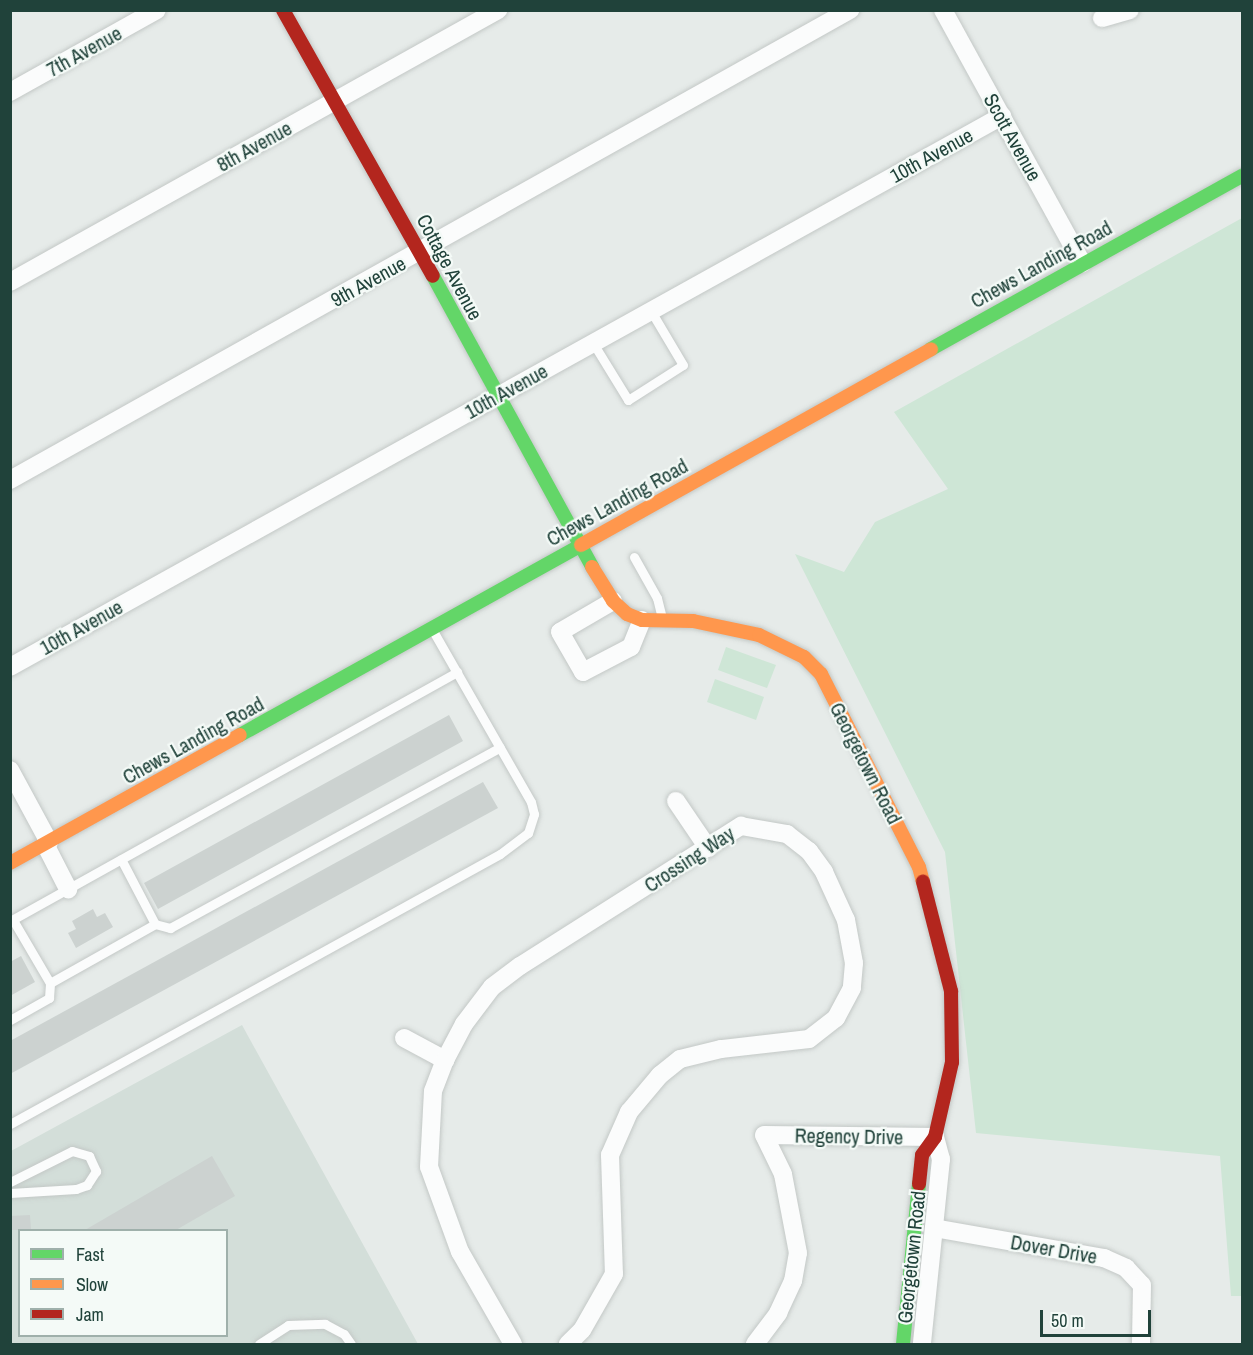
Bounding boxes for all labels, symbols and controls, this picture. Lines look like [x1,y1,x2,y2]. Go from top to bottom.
street label: 7th Avenue [42,20,126,82]
street label: Scott Avenue [979,89,1047,185]
street label: 8th Avenue [212,115,296,177]
street label: 10th Avenue [885,122,977,188]
street label: Cottage Avenue [412,210,488,324]
street label: Chews Landing Road [966,215,1116,313]
street label: 9th Avenue [326,250,410,312]
street label: 10th Avenue [460,358,552,424]
street label: Chews Landing Road [542,453,692,551]
street label: 10th Avenue [35,594,127,660]
street label: Chews Landing Road [118,691,268,789]
street label: Georgetown Road [825,698,907,828]
street label: Crossing Way [640,821,738,897]
street label: Regency Drive [795,1123,903,1149]
street label: Georgetown Road [892,1190,930,1324]
legend [18,1229,228,1337]
street label: Dover Drive [1009,1230,1099,1268]
text: Fast [76,1242,104,1267]
text: Slow [76,1272,108,1297]
scale bar [1043,1298,1154,1336]
text: Jam [76,1302,104,1327]
text: 50 m [1051,1308,1084,1333]

